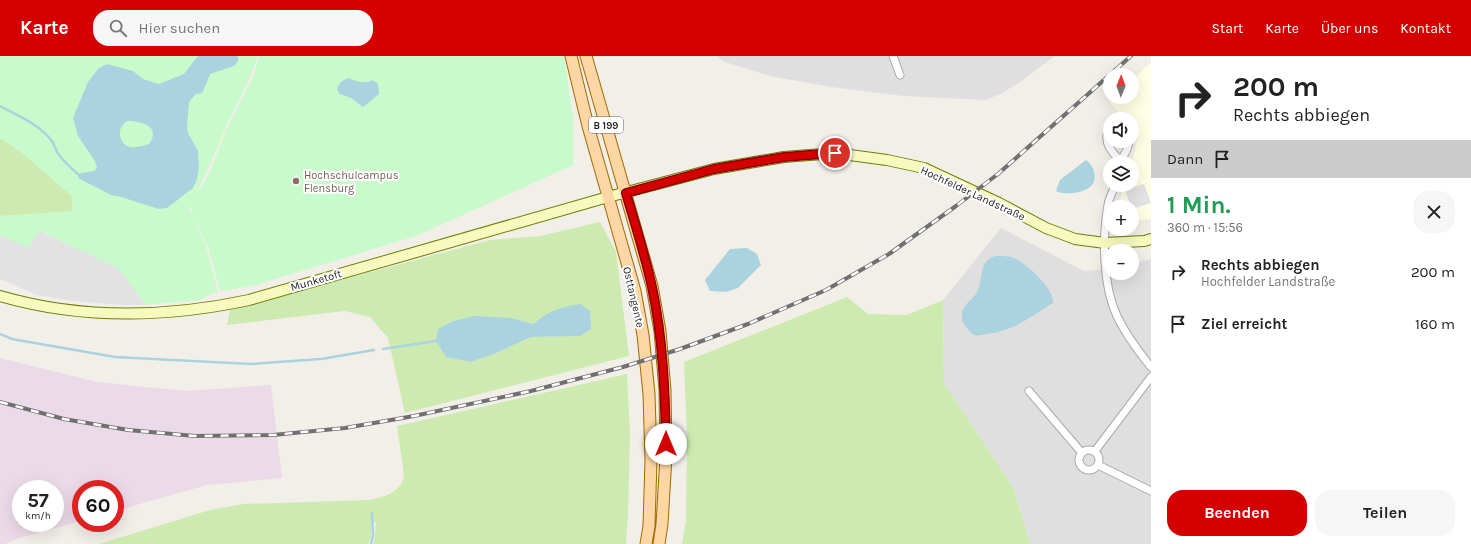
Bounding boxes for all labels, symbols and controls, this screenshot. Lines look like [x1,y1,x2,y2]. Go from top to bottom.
search box [93,10,373,46]
text: Karte [20,17,69,39]
icon: search [107,17,129,39]
text: Hier suchen [139,19,220,37]
text: Start [1211,20,1243,37]
text: Karte [1265,20,1299,37]
text: Über uns [1321,20,1378,37]
text: Kontakt [1400,20,1451,37]
north arrow [1103,68,1139,104]
map controls [1103,68,1139,280]
text: 200 m [1233,70,1319,103]
icon: right [1167,72,1219,124]
text: Rechts abbiegen [1233,104,1370,126]
button: sound [1103,112,1139,148]
road number: B 199 [589,117,623,133]
pin [818,136,852,170]
icon: arrive [824,142,846,164]
icon: arrive [1211,148,1233,170]
text: Dann [1167,150,1203,168]
button: layers [1103,156,1139,192]
street label: Hochfelder Landstraße [919,164,1027,224]
place label: Hochschulcampus Flensburg [304,169,399,195]
marker: Hochschulcampus Flensburg [291,176,301,186]
text: 1 Min. [1167,191,1231,219]
button: close [1413,191,1455,233]
button: + [1103,200,1139,236]
text: 360 m · 15:56 [1167,220,1243,235]
button: − [1103,244,1139,280]
text: Rechts abbiegen [1201,256,1320,274]
icon: right [1167,261,1189,283]
text: 200 m [1411,263,1455,281]
street label: Osttangente [620,265,647,329]
street label: Munketoft [289,267,343,294]
text: Hochfelder Landstraße [1201,274,1335,289]
icon: arrive [1167,313,1189,335]
text: Ziel erreicht [1201,315,1287,333]
text: 160 m [1415,315,1455,333]
position arrow [645,423,687,465]
speed limit sign: 60 [72,480,124,532]
text: 57 [27,489,49,512]
button: Beenden [1167,490,1307,536]
button: Teilen [1315,490,1455,536]
text: km/h [25,510,51,522]

